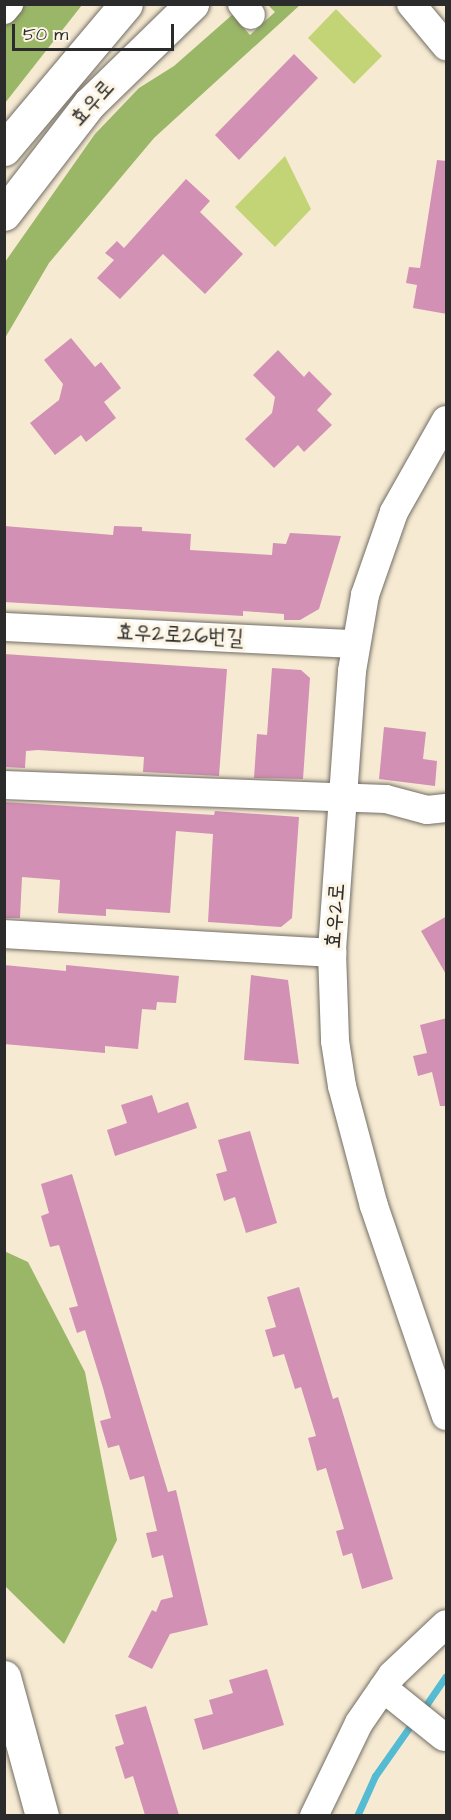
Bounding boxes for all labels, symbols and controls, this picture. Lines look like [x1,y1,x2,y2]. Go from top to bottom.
scale bar [15,12,177,50]
text: 50 m [23,22,68,47]
street label: 효우로 [64,74,120,132]
street label: 효우2로26번길 [116,618,244,652]
street label: 효우2로 [320,882,350,950]

